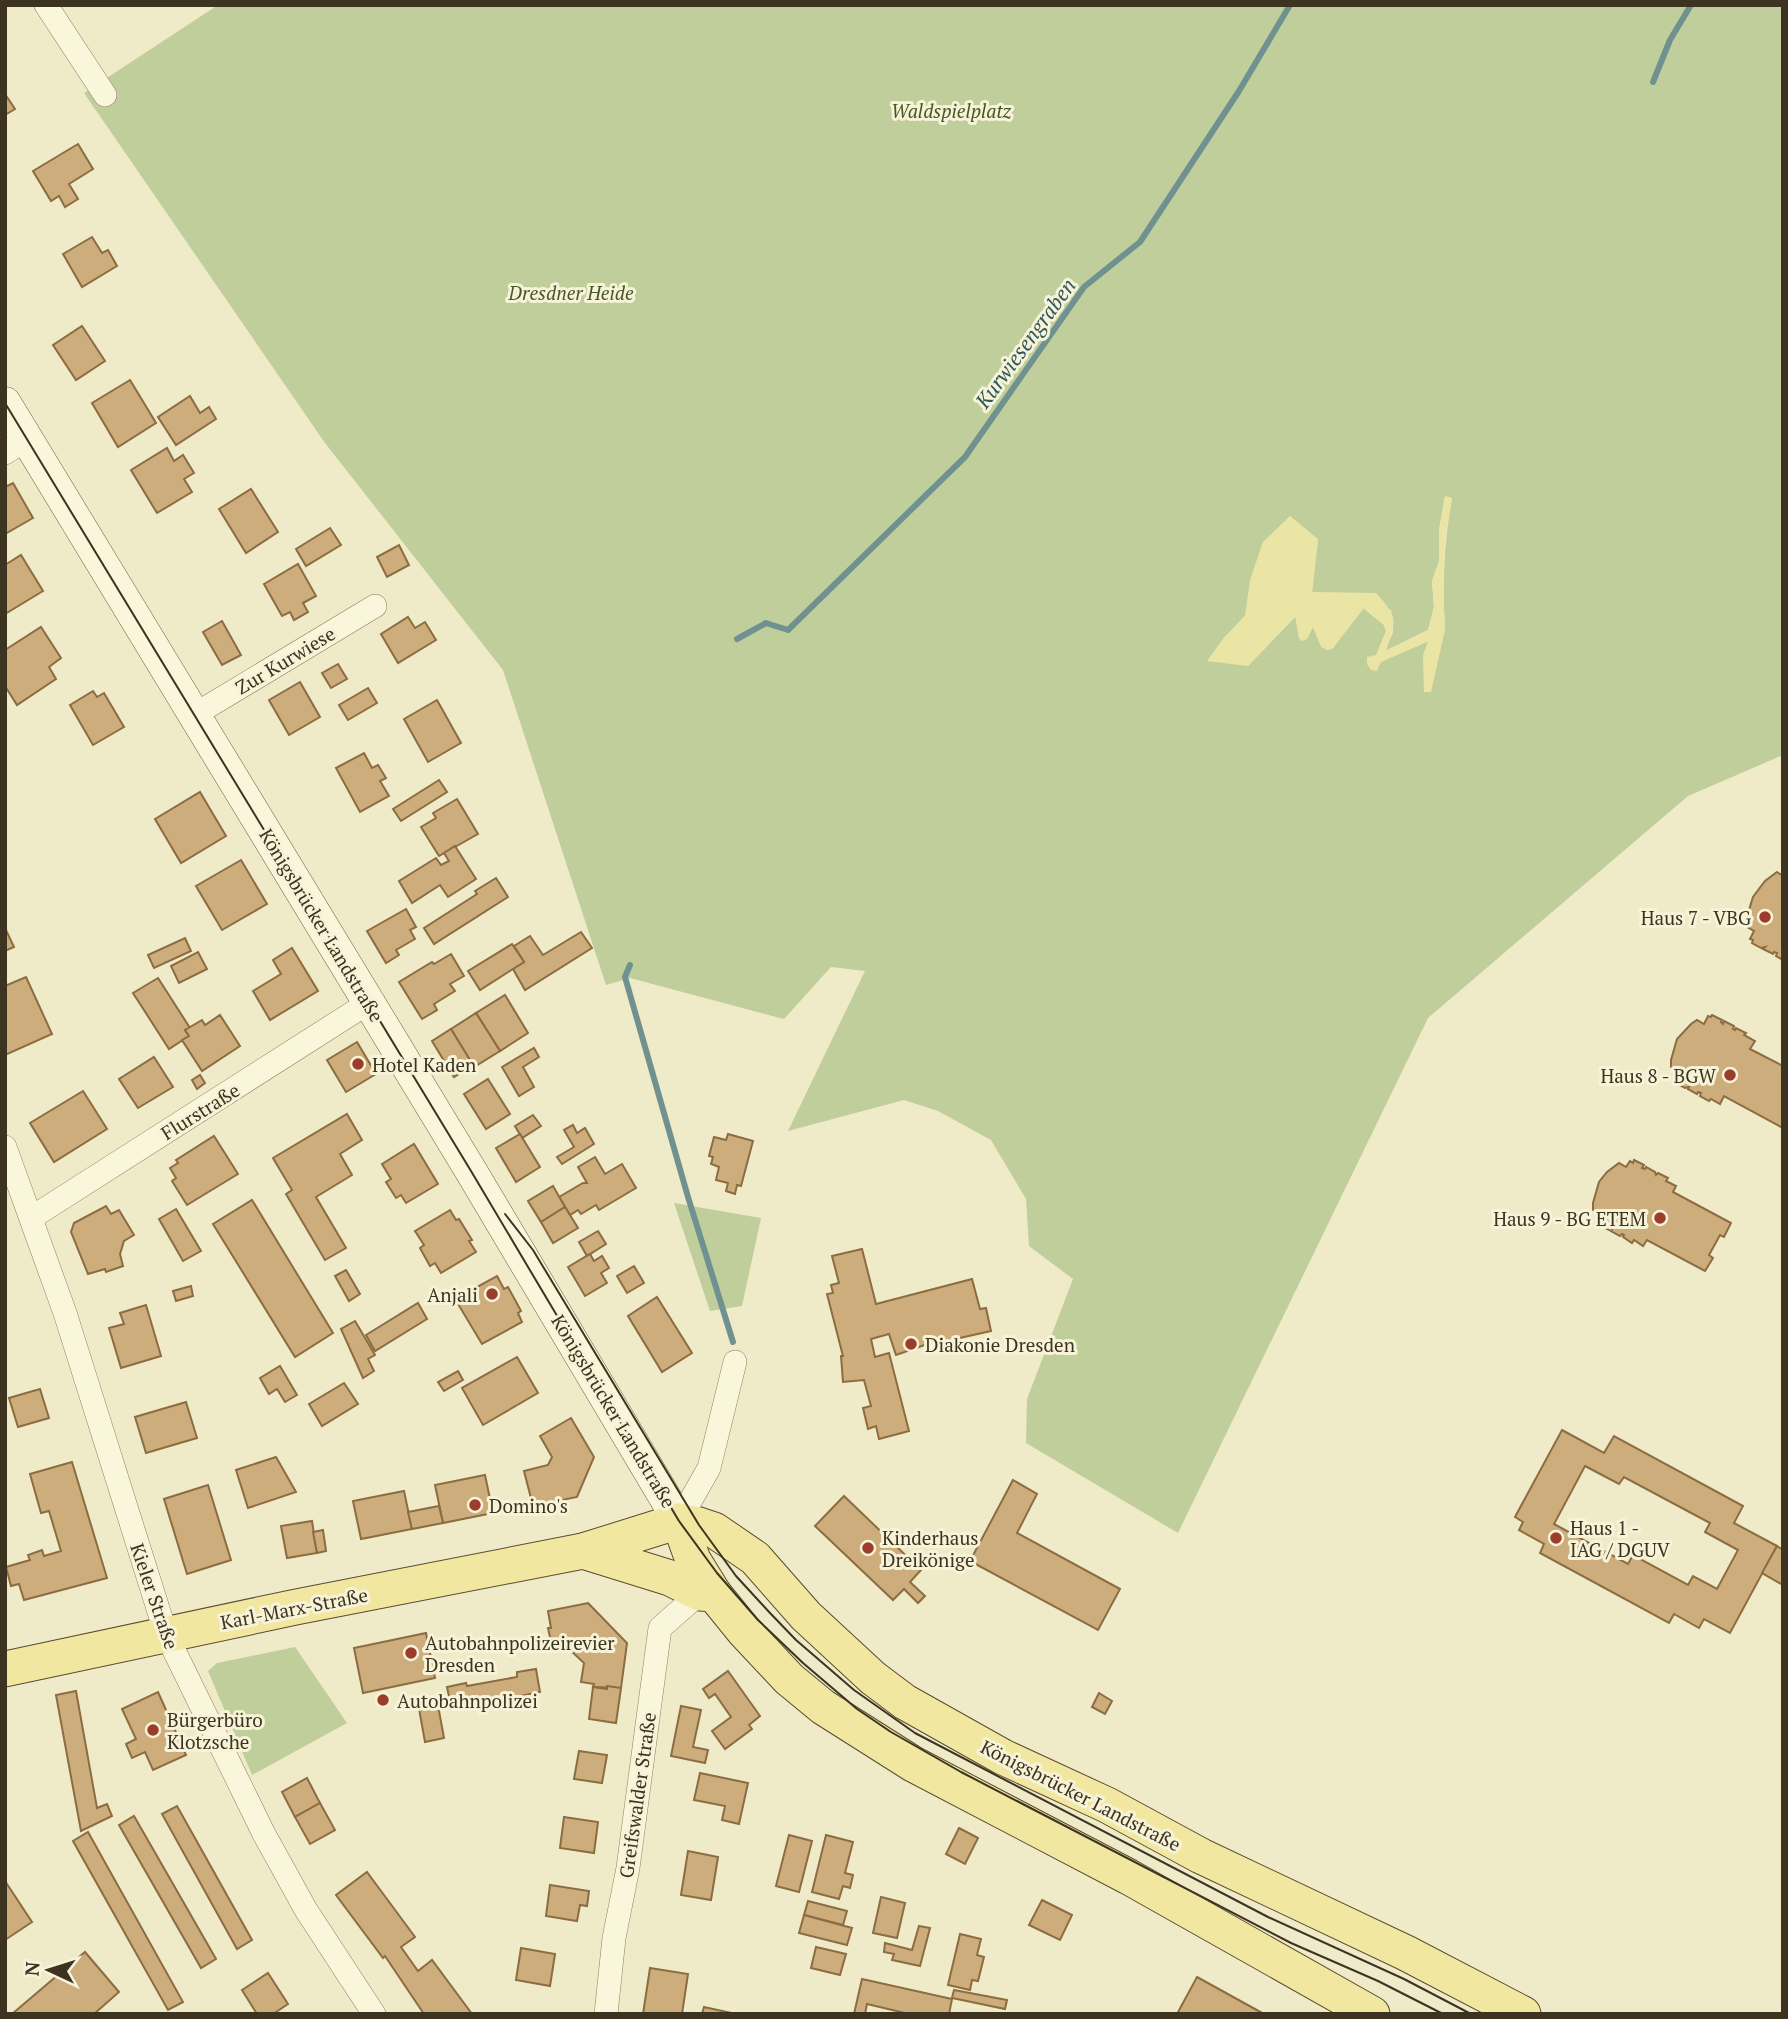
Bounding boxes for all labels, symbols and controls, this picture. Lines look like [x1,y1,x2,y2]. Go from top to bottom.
park label: Waldspielplatz [891,98,1012,123]
water label: Kurwiesengraben [968,273,1082,414]
park label: Dresdner Heide [507,280,634,305]
street label: Zur Kurwiese [231,620,339,700]
street label: Königsbrücker Landstraße [254,824,390,1026]
place label: Haus 7 - VBG [1641,905,1751,930]
marker: Haus 7 - VBG [1757,909,1773,925]
place label: Hotel Kaden [372,1052,476,1077]
marker: Hotel Kaden [350,1056,366,1072]
place label: Haus 8 - BGW [1600,1063,1716,1088]
marker: Haus 8 - BGW [1722,1067,1738,1083]
street label: Flurstraße [156,1077,244,1145]
place label: Haus 9 - BG ETEM [1493,1206,1646,1231]
marker: Haus 9 - BG ETEM [1652,1210,1668,1226]
place label: Anjali [427,1282,478,1307]
marker: Anjali [484,1286,500,1302]
street label: Königsbrücker Landstraße [546,1310,682,1512]
place label: Diakonie Dresden [925,1332,1075,1357]
marker: Diakonie Dresden [903,1336,919,1352]
place label: Domino's [489,1493,568,1518]
marker: Domino's [467,1497,483,1513]
place label: Haus 1 - IAG / DGUV [1570,1515,1670,1562]
place label: Kinderhaus Dreikönige [882,1525,979,1572]
marker: Haus 1 - IAG / DGUV [1548,1530,1564,1546]
street label: Kieler Straße [125,1540,185,1652]
marker: Kinderhaus Dreikönige [860,1540,876,1556]
street label: Karl-Marx-Straße [218,1581,370,1635]
place label: Autobahnpolizeirevier Dresden [425,1630,615,1677]
marker: Autobahnpolizeirevier Dresden [403,1645,419,1661]
place label: Autobahnpolizei [397,1688,538,1713]
marker: Autobahnpolizei [375,1692,391,1708]
place label: Bürgerbüro Klotzsche [167,1707,263,1754]
street label: Greifswalder Straße [613,1710,661,1880]
marker: Bürgerbüro Klotzsche [145,1722,161,1738]
street label: Königsbrücker Landstraße [977,1734,1185,1856]
north arrow [14,1935,84,2005]
text: N [19,1960,45,1977]

